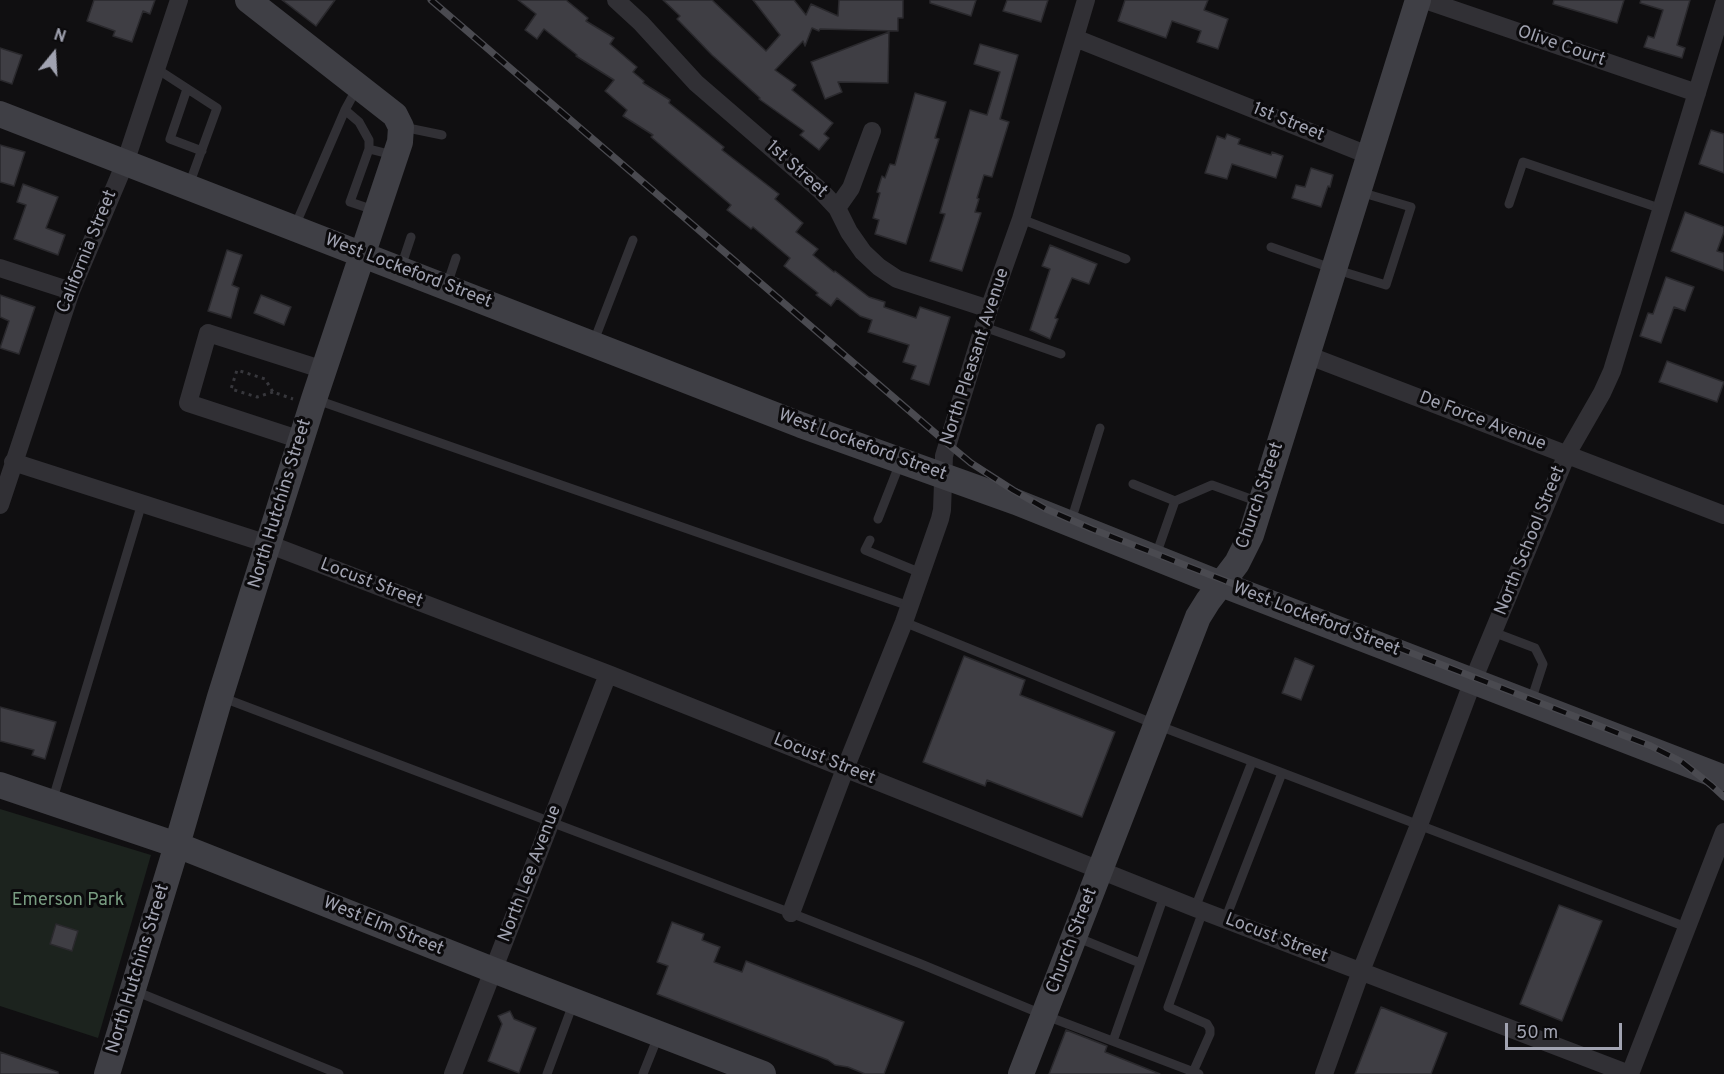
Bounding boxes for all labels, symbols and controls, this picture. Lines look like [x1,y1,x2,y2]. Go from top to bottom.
street label: Olive Court [1514,22,1608,72]
north arrow [24,24,84,84]
text: N [51,26,68,48]
street label: 1st Street [1249,99,1327,147]
street label: 1st Street [761,137,831,203]
street label: California Street [53,187,123,317]
street label: West Lockeford Street [321,230,495,314]
street label: North Pleasant Avenue [937,266,1015,448]
street label: De Force Avenue [1415,388,1549,456]
street label: West Lockeford Street [775,406,949,486]
street label: North Hutchins Street [245,417,317,591]
street label: Church Street [1233,440,1289,552]
street label: North School Street [1491,463,1571,619]
street label: Locust Street [317,555,425,613]
street label: West Lockeford Street [1229,578,1403,662]
street label: Locust Street [770,730,878,790]
street label: North Lee Avenue [495,802,567,946]
street label: North Hutchins Street [103,882,175,1056]
street label: Church Street [1043,885,1103,997]
park label: Emerson Park [12,890,124,912]
street label: West Elm Street [320,893,446,961]
street label: Locust Street [1222,910,1330,968]
scale bar [1508,1011,1625,1049]
text: 50 m [1516,1022,1558,1045]

